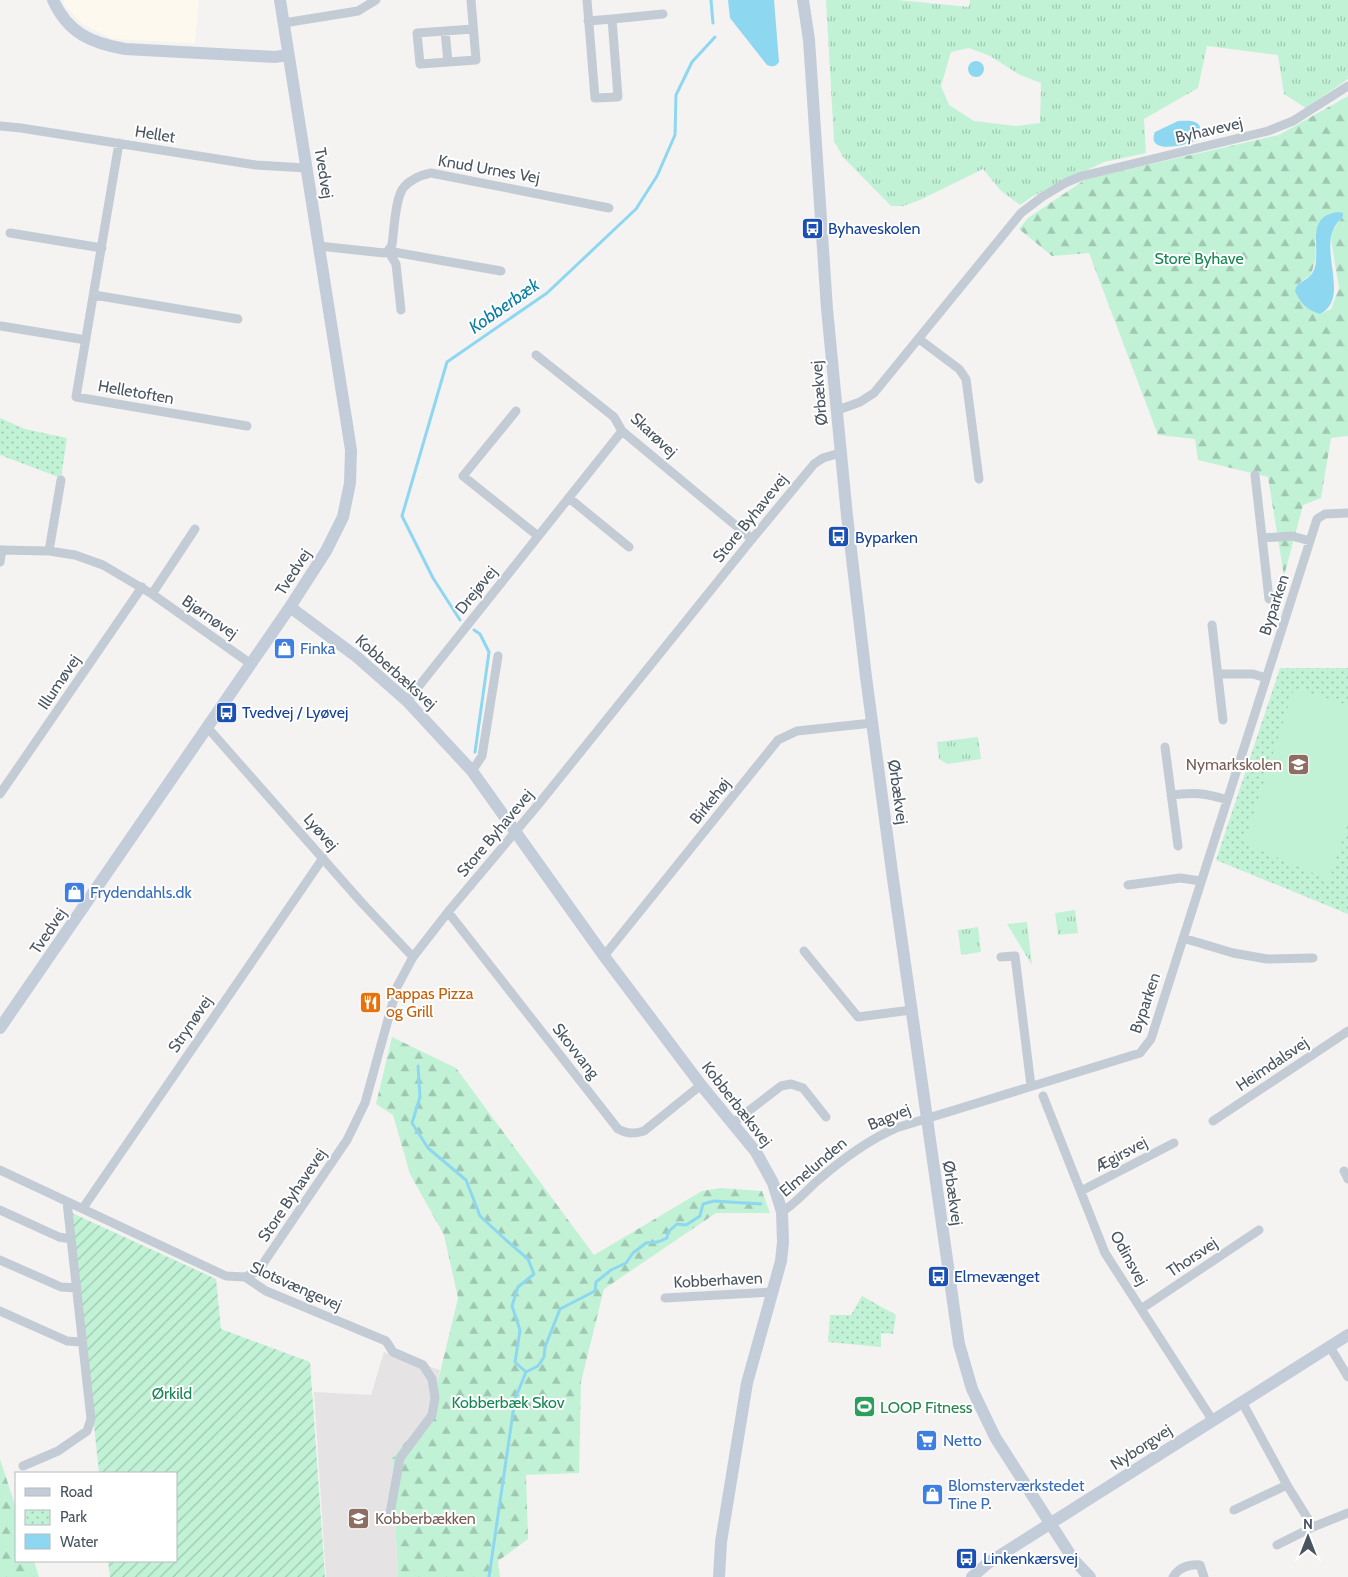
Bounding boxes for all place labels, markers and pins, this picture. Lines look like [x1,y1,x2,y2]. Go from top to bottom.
bus stop icon: Byhaveskolen [800,216,824,240]
place label: Byhaveskolen [828,219,920,238]
bus stop icon: Byparken [827,525,851,549]
place label: Byparken [855,528,918,547]
shop icon: Finka [272,636,296,660]
place label: Finka [300,639,336,658]
bus stop icon: Tvedvej / Lyøvej [214,700,238,724]
place label: Tvedvej / Lyøvej [242,703,348,722]
school or university icon: Nymarkskolen [1286,752,1310,776]
place label: Nymarkskolen [1186,755,1282,774]
shop icon: Frydendahls.dk [62,880,86,904]
place label: Frydendahls.dk [90,883,192,902]
place label: Pappas Pizza og Grill [386,984,474,1021]
restaurant icon: Pappas Pizza og Grill [358,990,382,1014]
bus stop icon: Elmevænget [926,1264,950,1288]
place label: Elmevænget [954,1267,1040,1286]
sports icon: LOOP Fitness [852,1395,876,1419]
place label: LOOP Fitness [880,1398,973,1417]
supermarket icon: Netto [915,1428,939,1452]
place label: Netto [943,1431,982,1450]
place label: Blomsterværkstedet Tine P. [948,1476,1085,1513]
shop icon: Blomsterværkstedet Tine P. [920,1482,944,1506]
school or university icon: Kobberbækken [347,1506,371,1530]
place label: Kobberbækken [375,1509,476,1528]
bus stop icon: Linkenkærsvej [955,1546,979,1570]
place label: Linkenkærsvej [983,1549,1078,1568]

